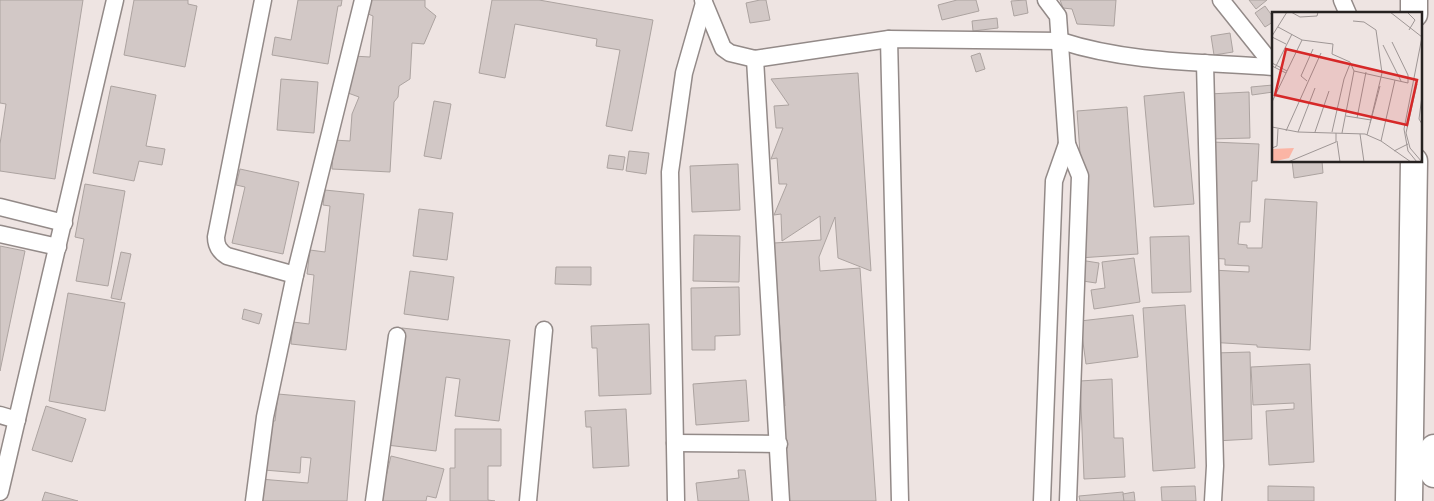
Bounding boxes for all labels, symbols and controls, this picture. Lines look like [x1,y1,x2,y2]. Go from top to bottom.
inset map [1272,12,1422,162]

